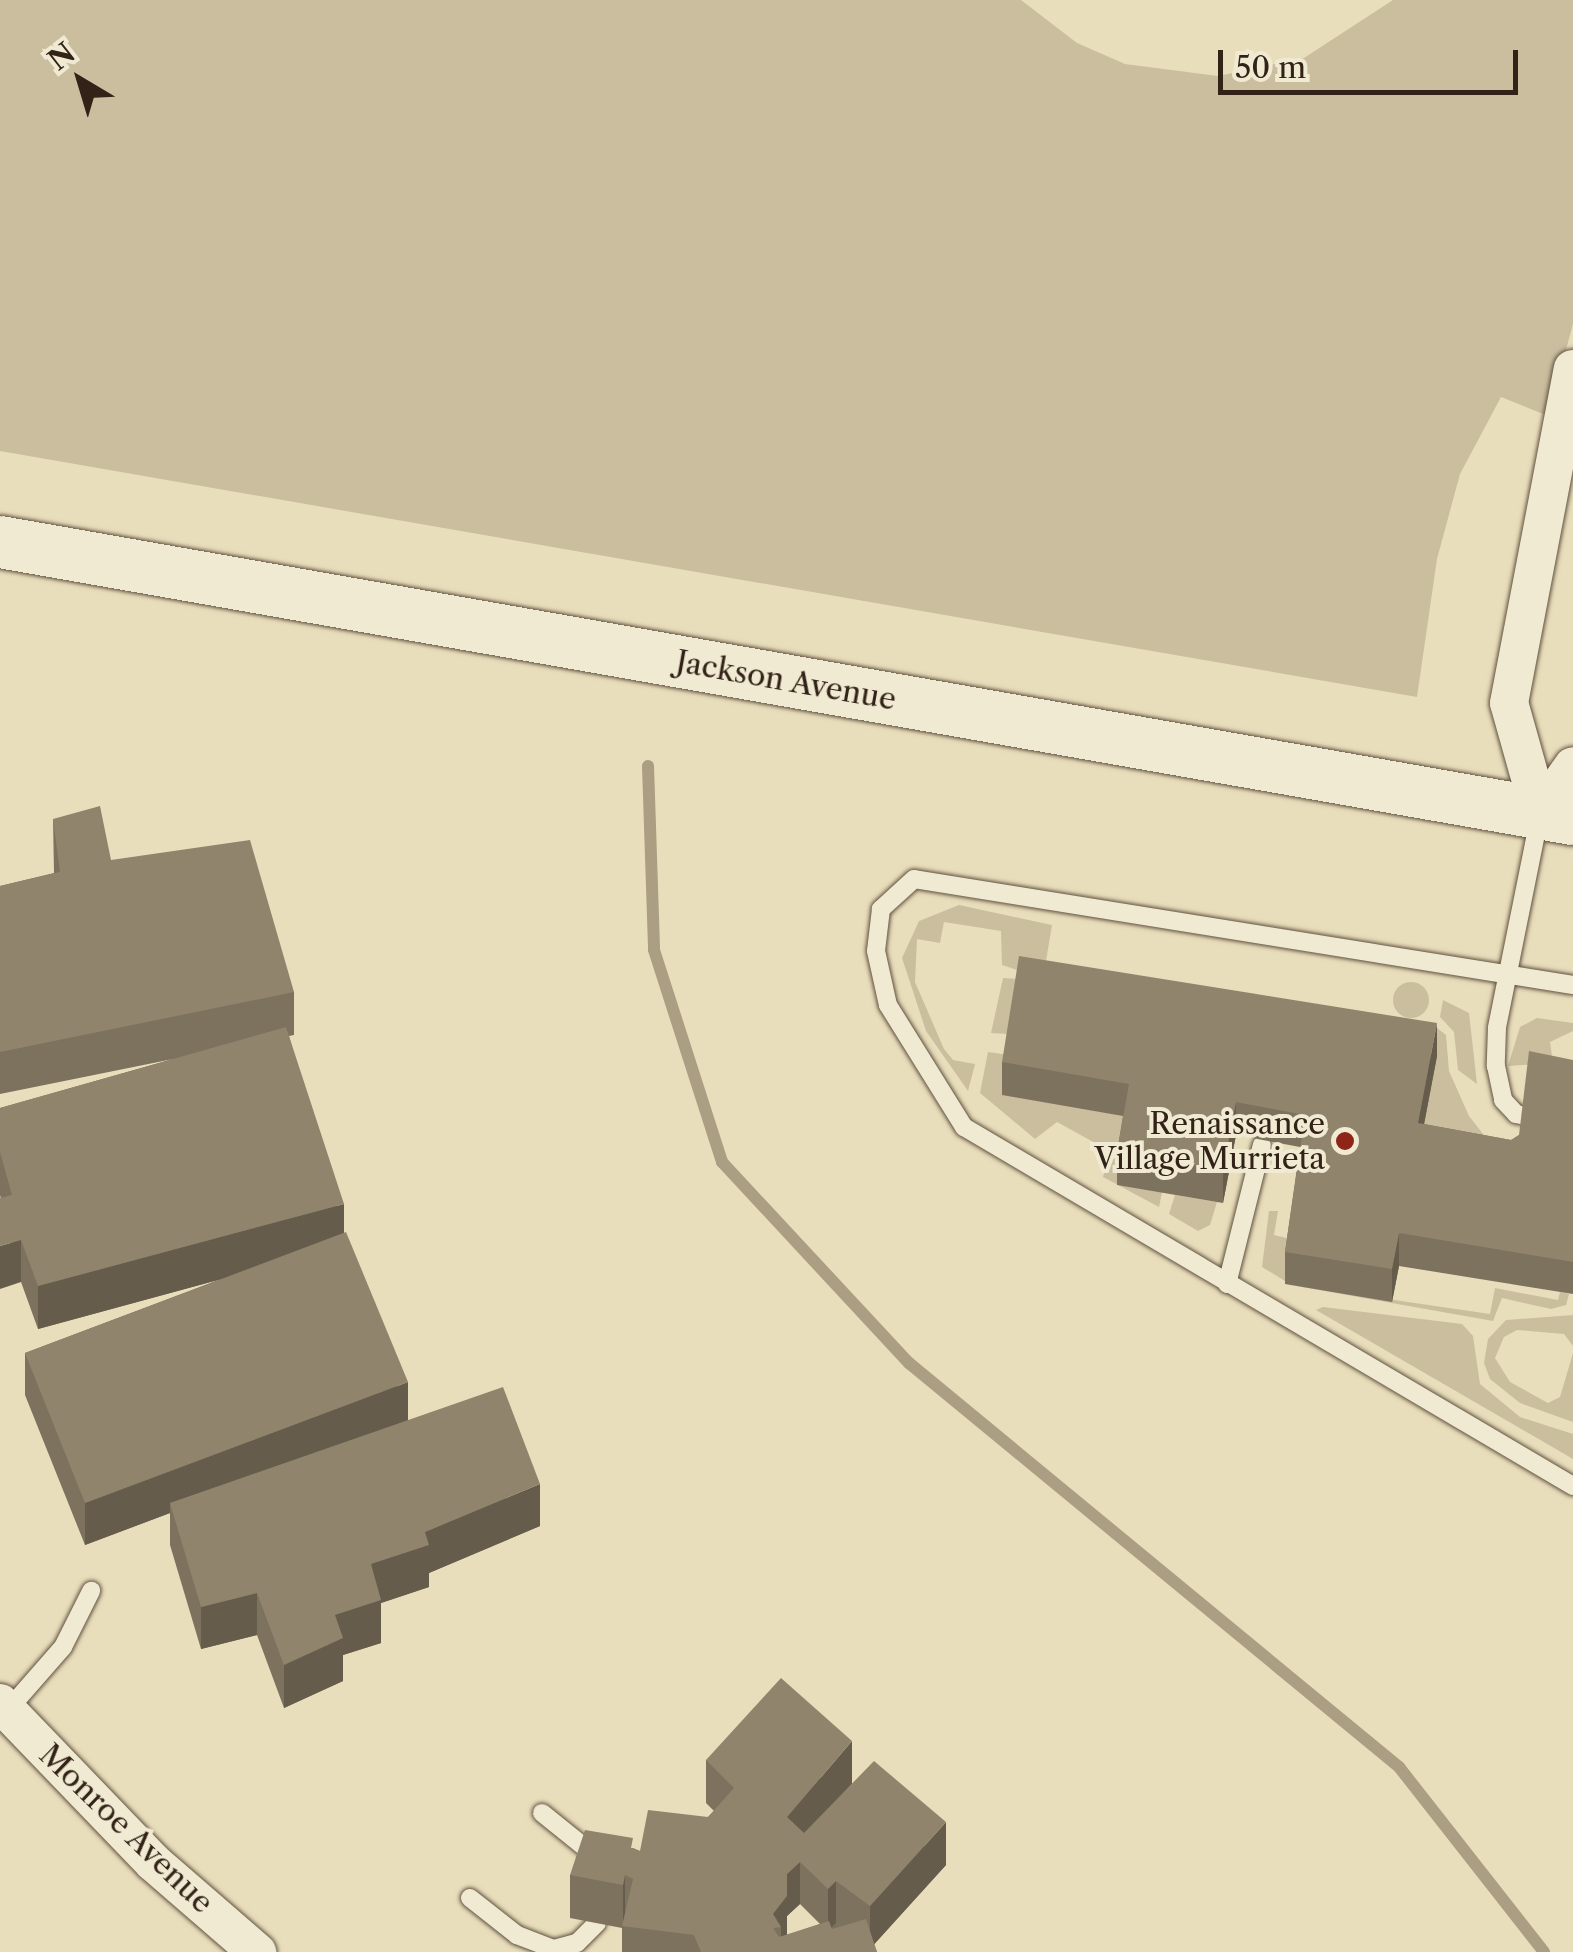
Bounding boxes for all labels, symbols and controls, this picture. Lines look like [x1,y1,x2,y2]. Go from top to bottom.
north arrow [30,30,130,130]
scale bar [1223,30,1523,92]
text: N [41,35,82,77]
text: 50 m [1235,49,1306,86]
street label: Jackson Avenue [673,644,899,718]
place label: Renaissance Village Murrieta [1094,1106,1325,1176]
marker: Renaissance Village Murrieta [1334,1130,1356,1152]
street label: Monroe Avenue [31,1737,221,1921]

